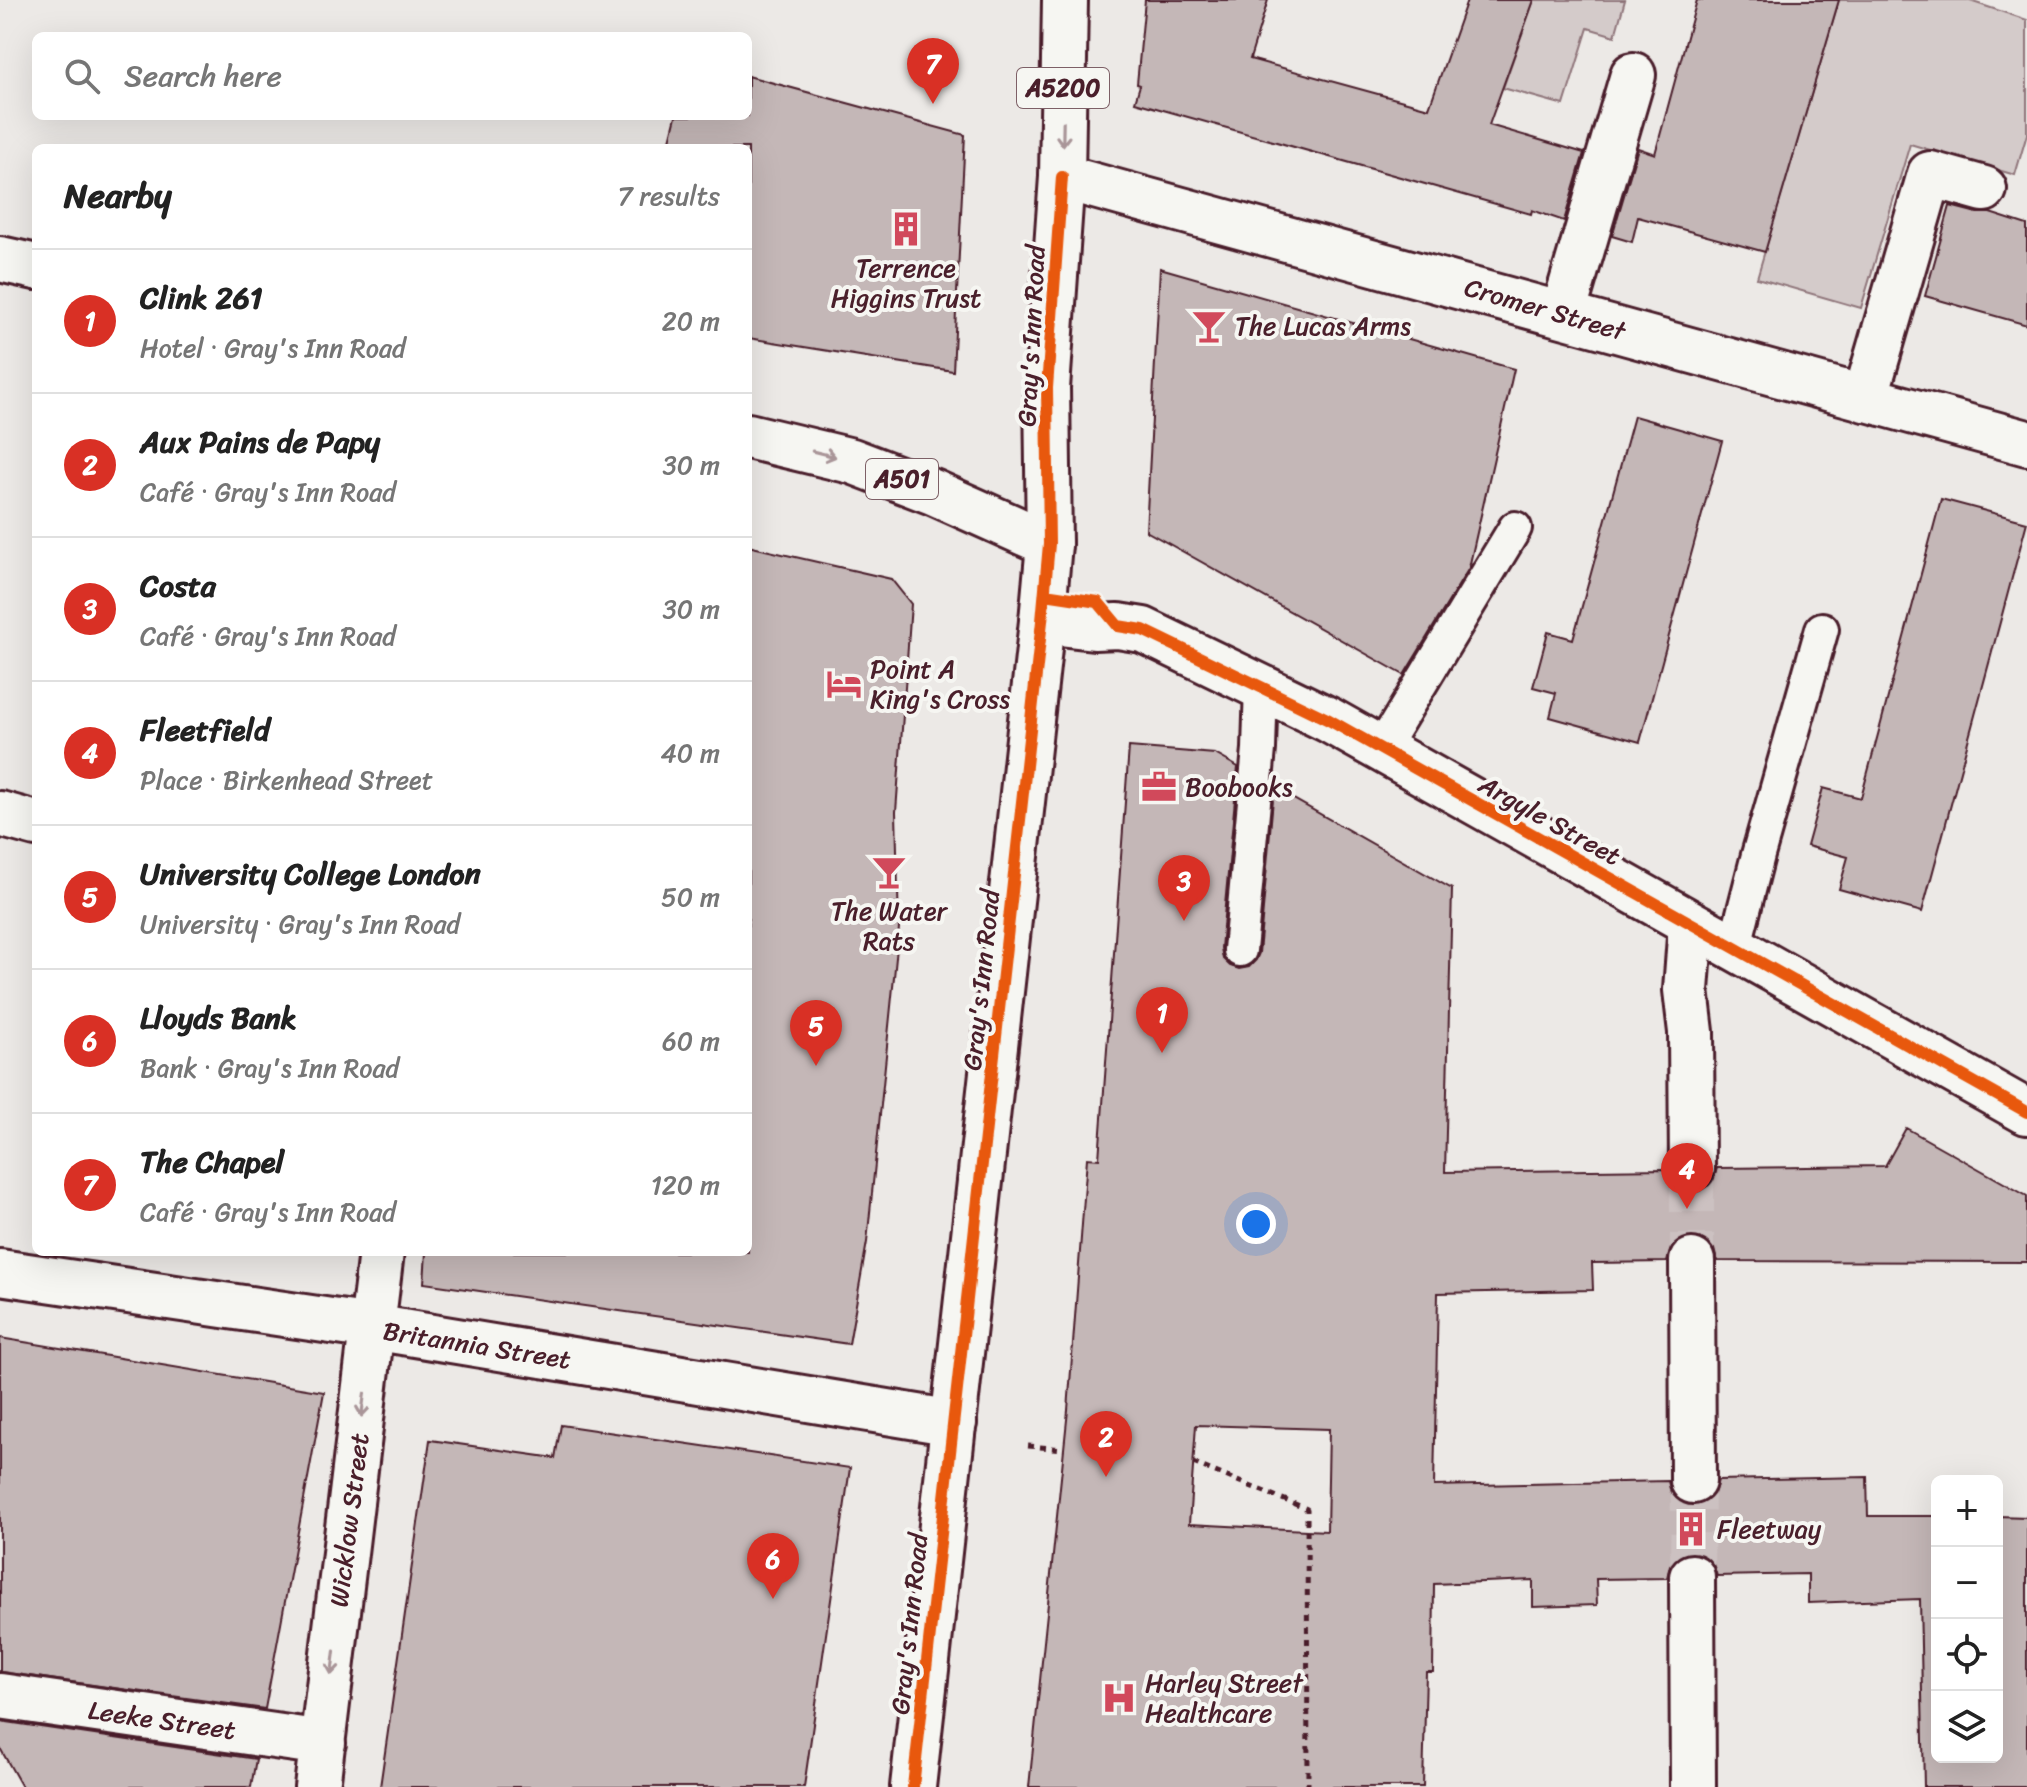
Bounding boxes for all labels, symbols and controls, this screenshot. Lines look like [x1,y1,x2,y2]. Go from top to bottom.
search box [32,32,752,120]
pin: 7 [907,38,959,104]
text: Search here [124,49,282,103]
icon: search [60,54,104,98]
road number: A5200 [1017,68,1109,108]
one-way arrow [1055,120,1071,147]
text: Nearby [64,166,172,226]
text: 7 results [618,173,720,219]
building icon: Terrence Higgins Trust [887,210,925,248]
street label: Gray's Inn Road [1003,242,1059,428]
place label: Terrence Higgins Trust [831,245,981,321]
street label: Cromer Street [1459,264,1632,354]
text: Clink 261 [140,271,263,325]
text: 1 [84,298,96,344]
text: 20 m [662,298,720,344]
place label: The Lucas Arms [1235,303,1411,349]
bar icon: The Lucas Arms [1190,307,1228,345]
text: Hotel · Gray's Inn Road [140,325,406,371]
text: Aux Pains de Papy [140,415,380,469]
text: 2 [82,442,98,488]
text: 30 m [663,442,720,488]
one-way arrow [810,448,836,463]
road number: A501 [866,459,938,499]
text: Café · Gray's Inn Road [140,469,396,515]
text: Costa [140,559,216,613]
text: 3 [83,586,97,632]
text: 30 m [663,586,720,632]
text: Café · Gray's Inn Road [140,613,396,659]
place label: Point A King's Cross [870,646,1010,722]
hotel icon: Point A King's Cross [825,665,863,703]
text: Fleetfield [140,703,270,757]
text: 4 [82,730,98,776]
text: 40 m [661,730,720,776]
text: Place · Birkenhead Street [140,757,433,803]
street label: Argyle Street [1469,761,1630,878]
place label: Boobooks [1185,764,1293,810]
office icon: Boobooks [1140,768,1178,806]
text: University College London [140,847,481,901]
bar icon: The Water Rats [870,853,908,891]
pin: 3 [1158,855,1210,921]
text: 5 [82,874,98,920]
text: 50 m [661,874,720,920]
street label: Gray's Inn Road [949,885,1014,1073]
place label: The Water Rats [831,888,948,964]
text: University · Gray's Inn Road [140,901,460,947]
pin: 1 [1136,987,1188,1053]
text: Lloyds Bank [140,991,297,1045]
pin: 5 [790,1000,842,1066]
text: 6 [83,1018,97,1064]
text: 60 m [662,1018,720,1064]
text: Bank · Gray's Inn Road [140,1045,399,1091]
text: The Chapel [140,1135,284,1189]
pin: 4 [1661,1143,1713,1209]
text: 7 [83,1162,97,1208]
text: 120 m [651,1162,720,1208]
text: Café · Gray's Inn Road [140,1189,396,1235]
your location [1236,1204,1276,1244]
street label: Britannia Street [380,1307,574,1383]
one-way arrow [355,1391,370,1418]
pin: 2 [1080,1411,1132,1477]
street label: Wicklow Street [316,1430,382,1610]
map controls [1931,1475,2003,1763]
button: + [1931,1475,2003,1547]
place label: Fleetway [1717,1506,1822,1552]
building icon: Fleetway [1672,1510,1710,1548]
street label: Gray's Inn Road [877,1529,942,1717]
pin: 6 [747,1533,799,1599]
button: − [1931,1547,2003,1619]
button: locate [1931,1619,2003,1691]
one-way arrow [325,1649,340,1676]
place label: Harley Street Healthcare [1145,1660,1304,1736]
hospital icon: Harley Street Healthcare [1100,1679,1138,1717]
street label: Leeke Street [85,1687,239,1753]
button: layers [1931,1691,2003,1763]

